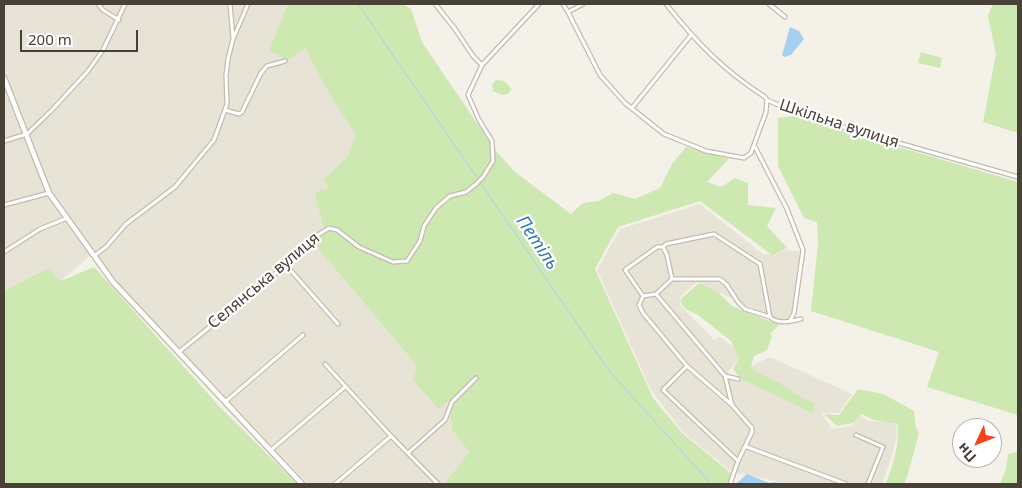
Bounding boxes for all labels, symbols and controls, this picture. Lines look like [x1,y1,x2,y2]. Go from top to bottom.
scale bar [22,20,140,52]
text: 200 m [28,29,72,49]
street label: Шкільна вулиця [777,96,901,152]
water label: Петіль [511,212,563,274]
street label: Селянська вулиця [204,229,324,333]
north arrow [952,418,1002,468]
text: Пн [953,439,980,467]

